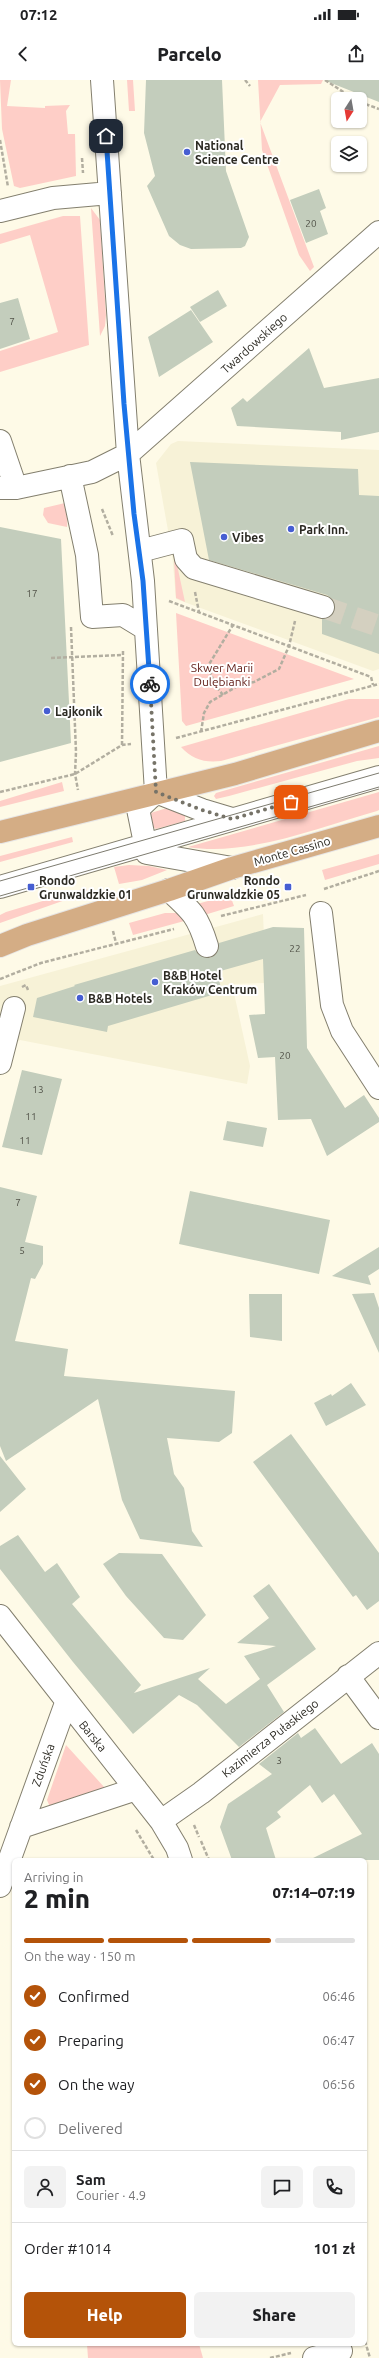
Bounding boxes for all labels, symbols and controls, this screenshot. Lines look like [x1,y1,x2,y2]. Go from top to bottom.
text: 07:12 [20,6,58,23]
icon: back [12,43,34,65]
icon: share [345,43,367,65]
text: Parcelo [157,44,222,64]
north arrow [331,92,367,128]
map controls [331,92,367,172]
pin [89,119,123,153]
icon: home [95,125,117,147]
button: layers [331,136,367,172]
place label: National Science Centre [195,139,279,166]
marker: National Science Centre [182,147,192,157]
house number: 20 [305,218,317,229]
street label: Twardowskiego [218,310,290,376]
house number: 7 [9,316,15,327]
place label: Park Inn. [299,523,348,536]
marker: Park Inn. [286,524,296,534]
place label: Vibes [232,531,264,544]
marker: Vibes [219,532,229,542]
house number: 17 [26,588,38,599]
park label: Skwer Marii Dulębianki [191,661,253,688]
courier [130,664,170,704]
icon: bike [139,673,161,695]
place label: Lajkonik [55,705,103,718]
marker: Lajkonik [42,706,52,716]
pin [274,785,308,819]
icon: bag [280,791,302,813]
street label: Monte Cassino [252,834,332,868]
place label: Rondo Grunwaldzkie 01 [39,874,132,901]
place label: Rondo Grunwaldzkie 05 [187,874,280,901]
marker: Rondo Grunwaldzkie 01 [26,882,36,892]
marker: Rondo Grunwaldzkie 05 [283,882,293,892]
house number: 22 [289,943,301,954]
place label: B&B Hotel Kraków Centrum [163,969,257,996]
marker: B&B Hotel Kraków Centrum [150,977,160,987]
place label: B&B Hotels [88,992,153,1005]
marker: B&B Hotels [75,993,85,1003]
house number: 20 [279,1050,291,1061]
house number: 13 [32,1084,44,1095]
house number: 11 [25,1111,37,1122]
house number: 11 [19,1135,31,1146]
house number: 7 [15,1197,21,1208]
house number: 5 [19,1245,25,1256]
street label: Kazimierza Pułaskiego [219,1696,321,1780]
street label: Barska [77,1718,109,1754]
street label: Zduńska [29,1742,57,1788]
house number: 3 [276,1755,282,1766]
text: Arriving in [24,1870,83,1884]
text: 2 min [24,1884,90,1913]
text: 07:14–07:19 [272,1884,355,1901]
text: On the way · 150 m [24,1949,136,1963]
icon: check [24,1985,46,2007]
text: Confirmed [58,1988,130,2005]
text: 06:46 [322,1989,355,2003]
icon: check [24,2029,46,2051]
text: Preparing [58,2032,124,2049]
text: 06:47 [322,2033,355,2047]
icon: check [24,2073,46,2095]
text: On the way [58,2076,134,2093]
text: 06:56 [322,2077,355,2091]
text: Delivered [58,2120,123,2137]
button: person [24,2166,66,2208]
button: chat [261,2166,303,2208]
button: phone [313,2166,355,2208]
text: Sam [76,2171,106,2188]
text: Courier · 4.9 [76,2188,146,2202]
text: Order #1014 [24,2240,111,2257]
text: 101 zł [314,2240,355,2257]
button: Help [24,2292,186,2338]
button: Share [194,2292,355,2338]

